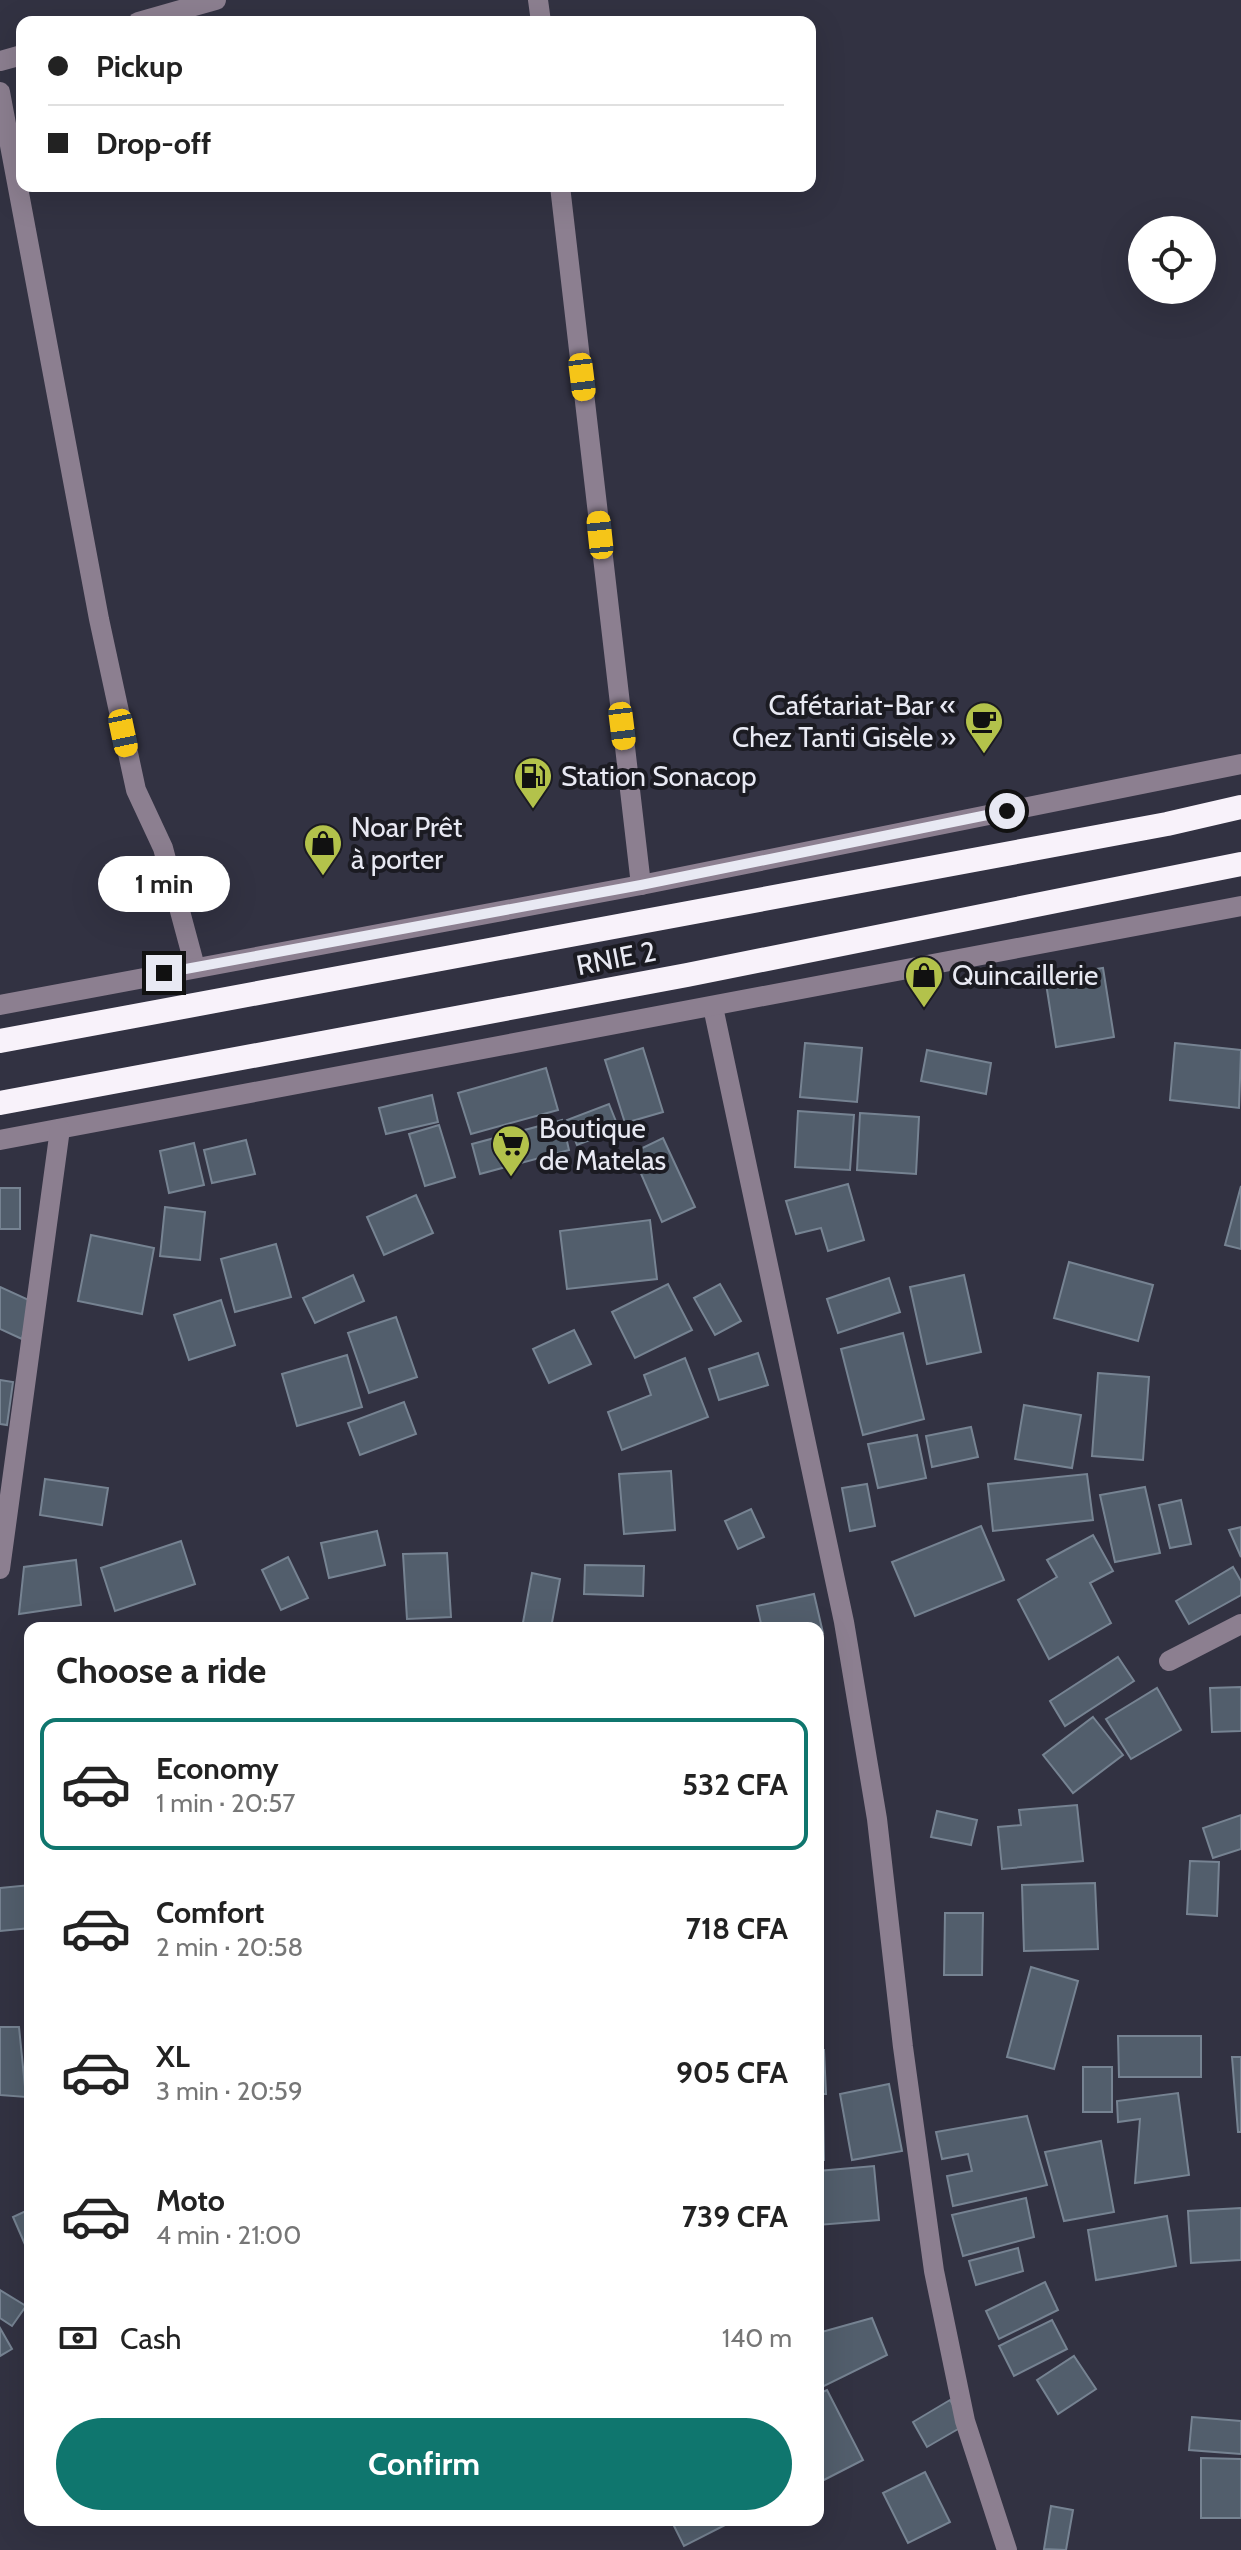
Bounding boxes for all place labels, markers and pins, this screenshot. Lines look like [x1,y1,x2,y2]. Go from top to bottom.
place label: Cafétariat-Bar « Chez Tanti Gisèle » [732,688,956,754]
cafe icon: Cafétariat-Bar « Chez Tanti Gisèle » [963,700,1005,755]
fuel station icon: Station Sonacop [512,755,554,810]
place label: Station Sonacop [561,759,757,793]
place label: Noar Prêt à porter [351,810,462,876]
shop icon: Noar Prêt à porter [302,822,344,877]
shop icon: Quincaillerie [903,954,945,1009]
place label: Quincaillerie [952,958,1098,992]
place label: Boutique de Matelas [539,1111,666,1177]
supermarket icon: Boutique de Matelas [490,1123,532,1178]

